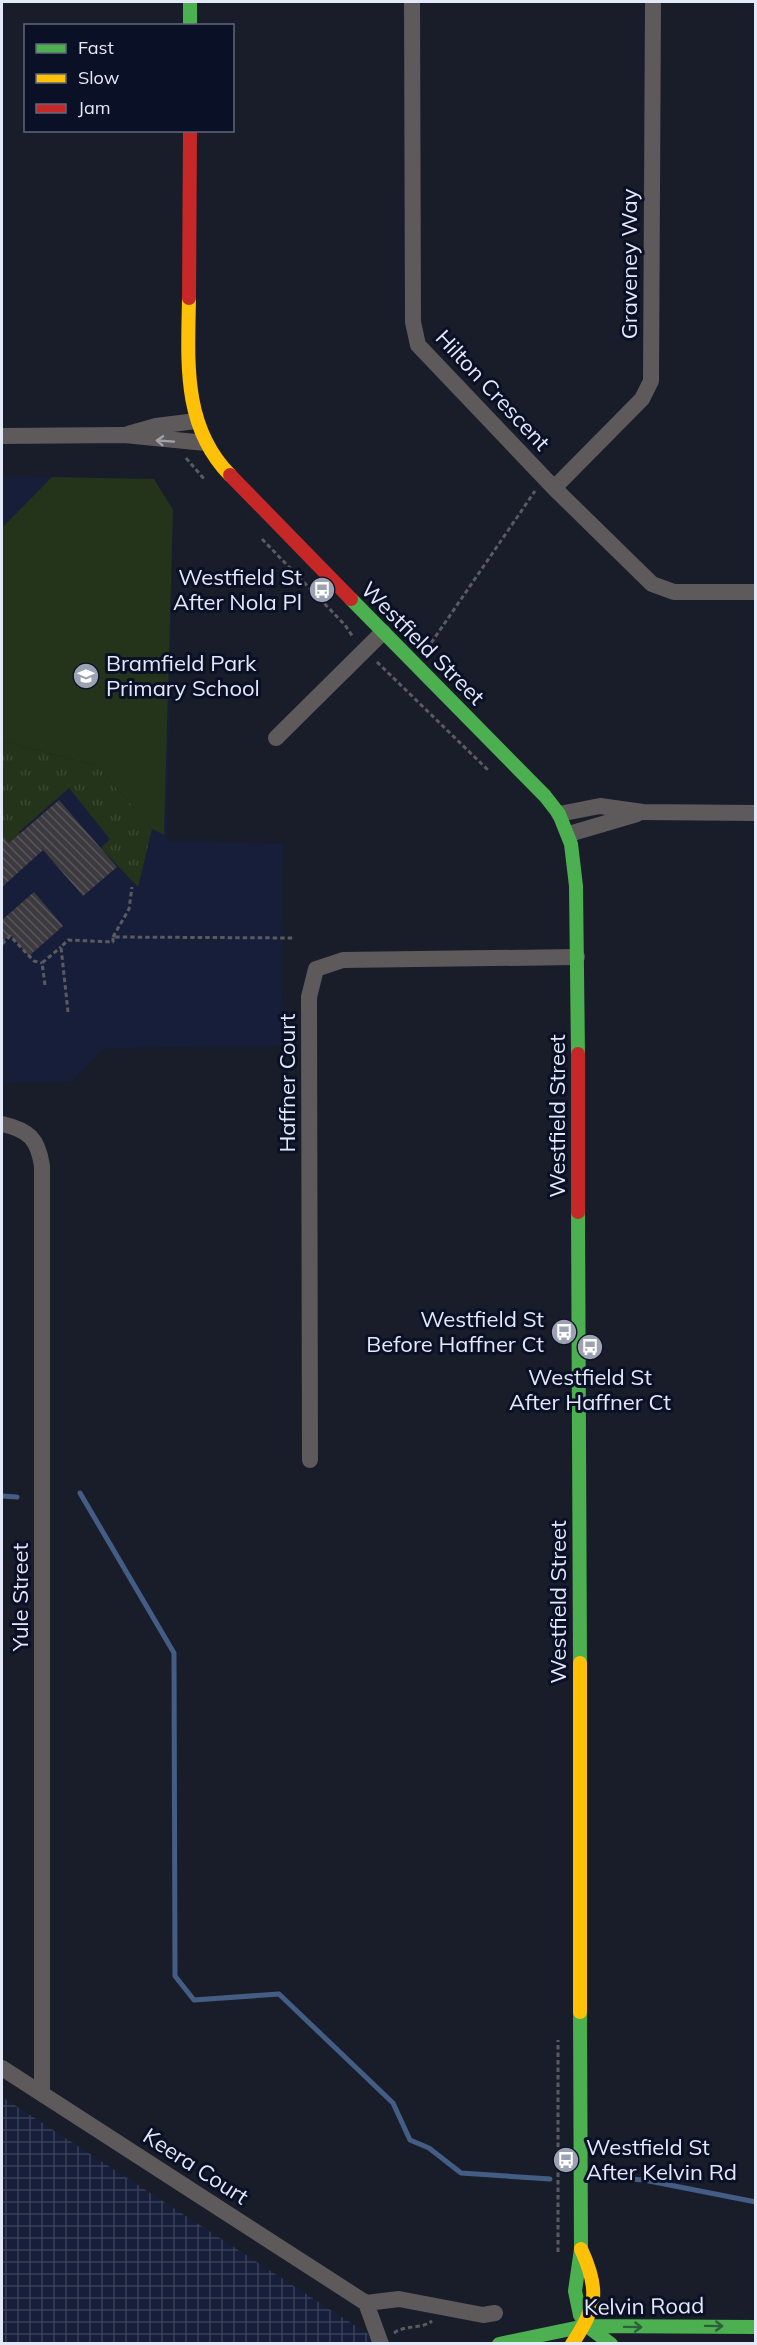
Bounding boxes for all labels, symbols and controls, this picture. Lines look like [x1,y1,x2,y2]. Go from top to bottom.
legend [24,24,234,132]
text: Fast [78,36,114,59]
text: Slow [78,66,120,89]
text: Jam [78,96,111,119]
street label: Graveney Way [615,188,643,339]
street label: Hilton Crescent [430,324,556,456]
one-way arrow [155,435,175,446]
place label: Westfield St After Nola Pl [173,563,302,616]
bus stop icon: Westfield St After Nola Pl [307,575,337,605]
street label: Westfield Street [355,575,491,711]
place label: Bramfield Park Primary School [106,649,260,702]
school or university icon: Bramfield Park Primary School [71,661,101,691]
street label: Haffner Court [273,1013,301,1152]
street label: Westfield Street [543,1034,571,1198]
place label: Westfield St Before Haffner Ct [366,1305,544,1358]
bus stop icon: Westfield St Before Haffner Ct [549,1317,579,1347]
bus stop icon: Westfield St After Haffner Ct [575,1332,605,1362]
place label: Westfield St After Haffner Ct [509,1363,671,1416]
street label: Westfield Street [544,1520,572,1684]
street label: Yule Street [6,1543,34,1652]
street label: Keera Court [138,2122,254,2211]
place label: Westfield St After Kelvin Rd [586,2133,737,2186]
bus stop icon: Westfield St After Kelvin Rd [551,2145,581,2175]
street label: Kelvin Road [584,2291,704,2321]
one-way arrow [623,2321,643,2332]
one-way arrow [703,2321,723,2332]

